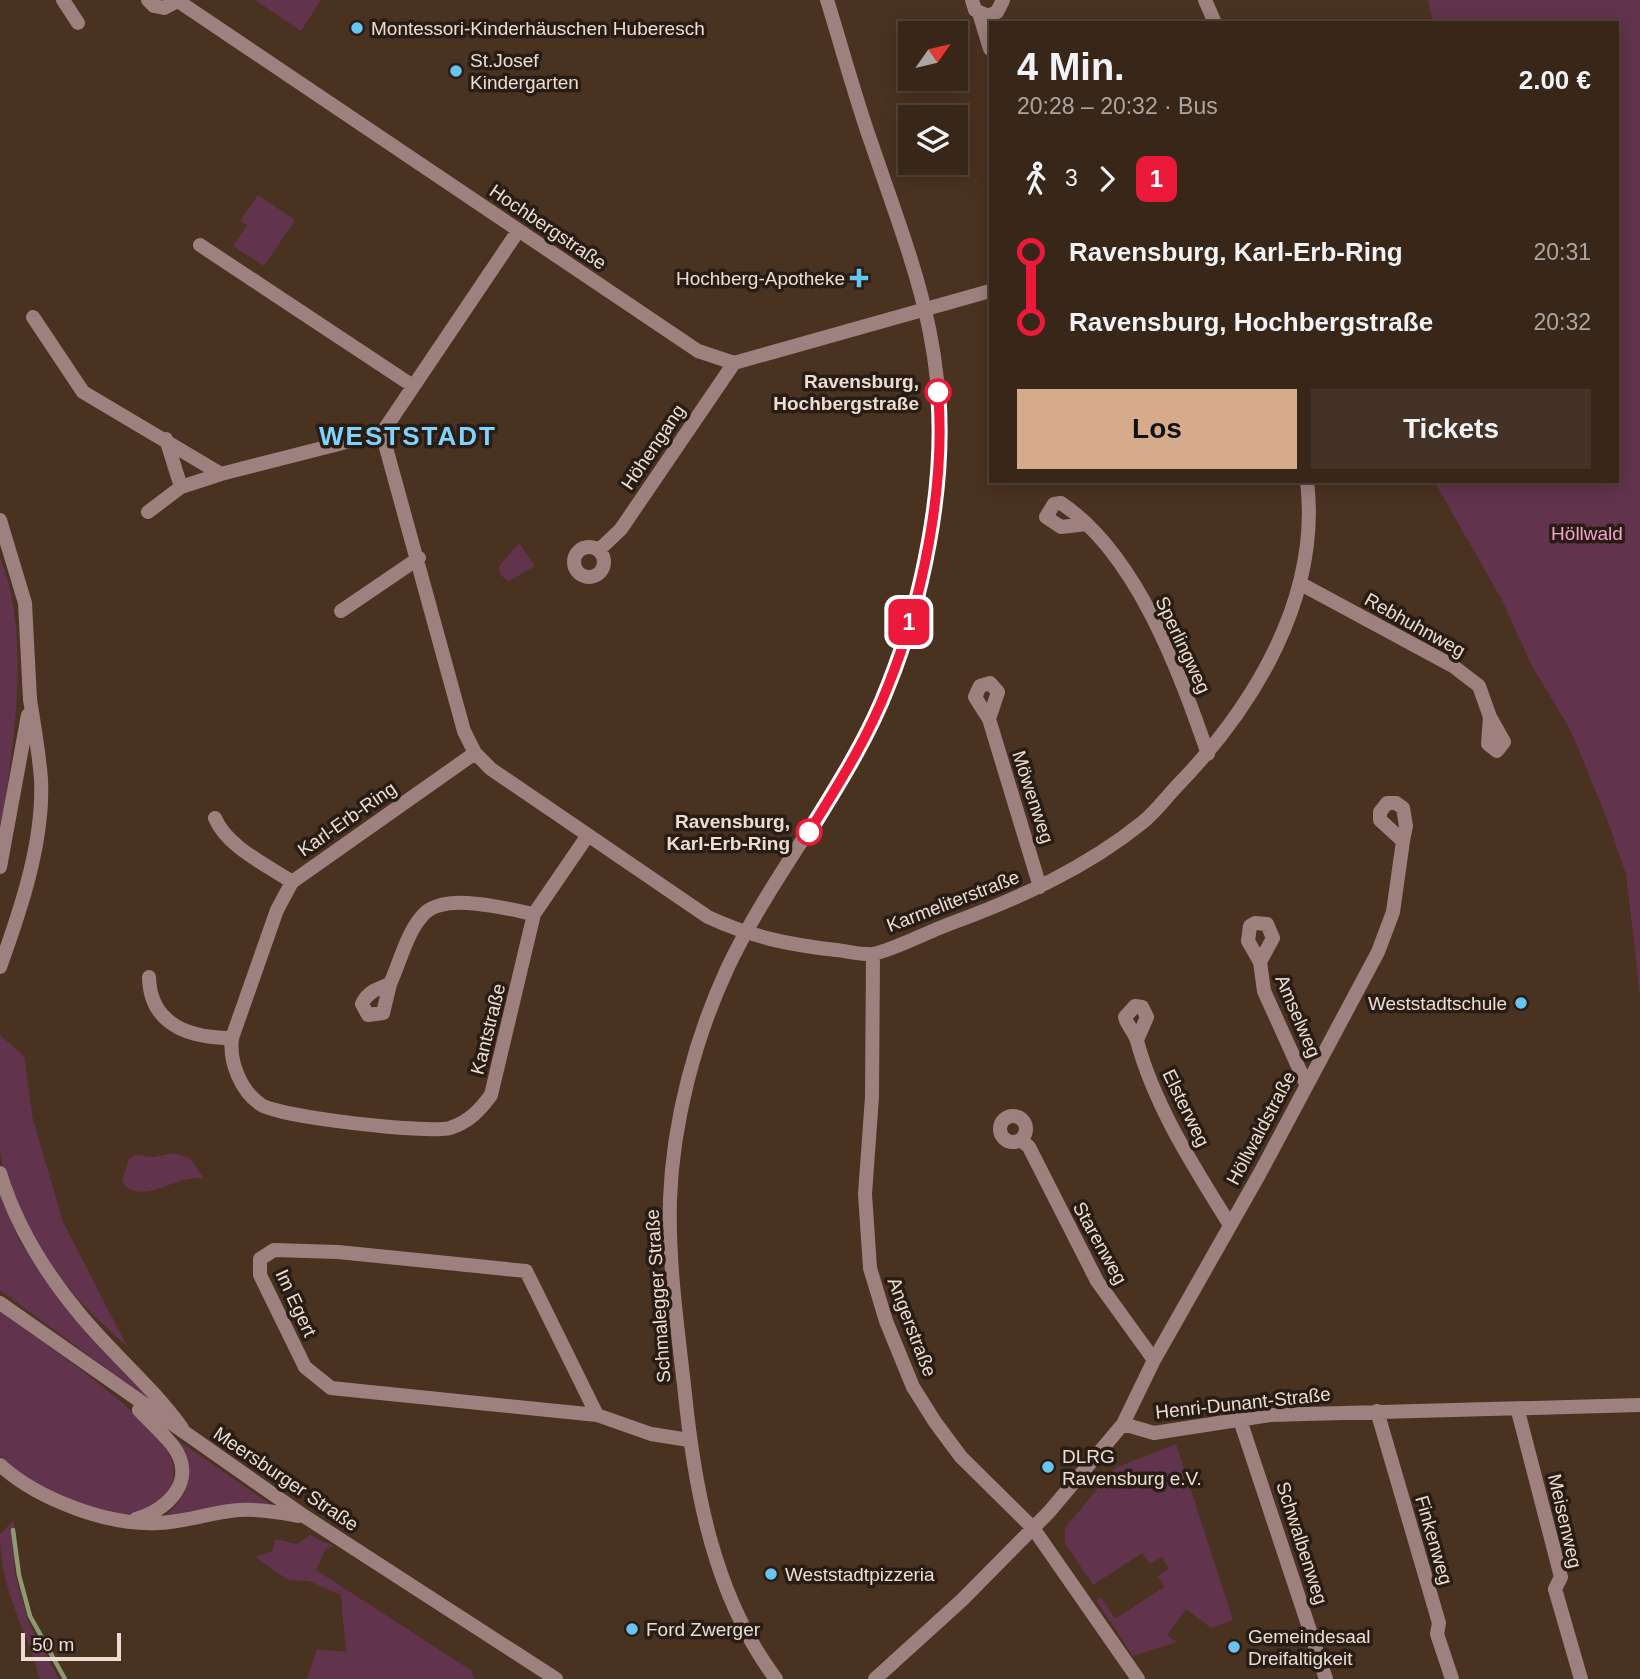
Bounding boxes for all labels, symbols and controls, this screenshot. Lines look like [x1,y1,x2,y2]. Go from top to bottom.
place label: Montessori-Kinderhäuschen Huberesch [371,18,705,39]
marker: Montessori-Kinderhäuschen Huberesch [349,20,365,36]
north arrow [898,21,968,91]
map controls [898,21,968,175]
text: 4 Min. [1017,46,1125,88]
place label: St.Josef Kindergarten [470,50,579,93]
marker: St.Josef Kindergarten [448,63,464,79]
text: 2.00 € [1519,65,1591,95]
text: 20:28 – 20:32 · Bus [1017,93,1218,119]
button: layers [898,105,968,175]
icon: walk [1017,160,1055,198]
icon: forward [1088,160,1126,198]
text: 3 [1065,165,1078,191]
text: 1 [1150,165,1163,192]
street label: Hochbergstraße [486,180,610,274]
text: Ravensburg, Karl-Erb-Ring [1069,237,1403,267]
text: 20:31 [1533,239,1591,265]
place label: Hochberg-Apotheke [676,268,845,289]
marker: Hochberg-Apotheke [851,270,867,286]
text: Ravensburg, Hochbergstraße [1069,307,1433,337]
text: 20:32 [1533,309,1591,335]
place label: Ravensburg, Hochbergstraße [773,371,919,414]
marker: Ravensburg, Hochbergstraße [925,379,951,405]
button: Los [1017,389,1297,469]
button: Tickets [1311,389,1591,469]
street label: Höhengang [617,400,689,494]
district label: WESTSTADT [319,421,497,451]
park label: Höllwald [1551,523,1623,544]
street label: Rebhuhnweg [1361,589,1469,661]
street label: Sperlingweg [1151,593,1215,697]
line badge: 1 [886,599,932,645]
text: 1 [902,608,916,635]
street label: Möwenweg [1008,748,1058,846]
street label: Karl-Erb-Ring [294,777,400,861]
place label: Ravensburg, Karl-Erb-Ring [667,811,790,854]
marker: Ravensburg, Karl-Erb-Ring [796,819,822,845]
street label: Karmeliterstraße [884,866,1022,936]
street label: Amselweg [1271,972,1325,1060]
street label: Kantstraße [467,981,509,1077]
place label: Weststadtschule [1368,993,1507,1014]
marker: Weststadtschule [1513,995,1529,1011]
street label: Elsterweg [1158,1066,1214,1150]
street label: Höllwaldstraße [1222,1068,1300,1188]
street label: Starenweg [1069,1198,1131,1288]
street label: Schmalegger Straße [641,1208,675,1384]
street label: Im Egert [271,1266,321,1341]
street label: Angerstraße [883,1274,941,1380]
street label: Henri-Dunant-Straße [1154,1383,1332,1423]
street label: Meersburger Straße [210,1423,362,1535]
place label: DLRG Ravensburg e.V. [1062,1446,1202,1489]
marker: DLRG Ravensburg e.V. [1040,1459,1056,1475]
street label: Meisenweg [1544,1472,1586,1570]
street label: Schwalbenweg [1272,1479,1332,1607]
street label: Finkenweg [1411,1493,1457,1587]
place label: Weststadtpizzeria [785,1564,935,1585]
marker: Weststadtpizzeria [763,1566,779,1582]
place label: Ford Zwerger [646,1619,761,1640]
marker: Ford Zwerger [624,1621,640,1637]
place label: Gemeindesaal Dreifaltigkeit [1248,1626,1371,1669]
scale bar [21,1630,121,1662]
text: 50 m [32,1634,74,1655]
marker: Gemeindesaal Dreifaltigkeit [1226,1639,1242,1655]

